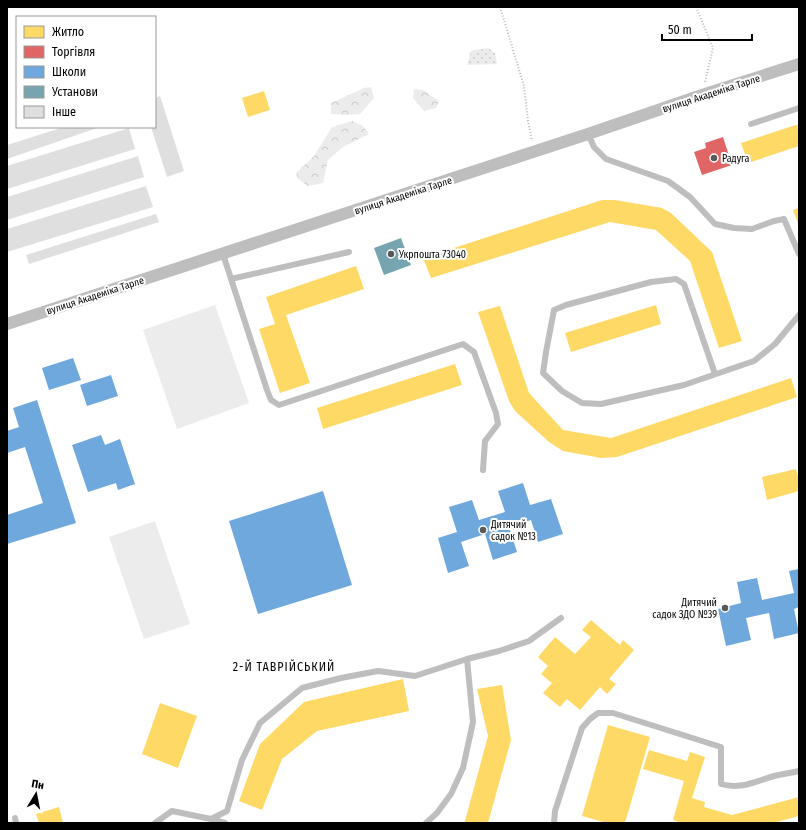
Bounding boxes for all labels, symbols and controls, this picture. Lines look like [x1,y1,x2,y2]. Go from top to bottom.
legend [16,16,156,128]
scale bar [662,16,752,42]
text: 50 m [668,23,692,37]
text: Житло [52,25,84,39]
text: Торгівля [52,45,95,59]
text: Школи [52,65,86,79]
street label: вулиця Академіка Тарле [661,72,762,115]
text: Установи [51,85,98,99]
text: Інше [52,105,76,119]
marker: Радуга [709,153,719,163]
place label: Радуга [722,153,750,165]
street label: вулиця Академіка Тарле [353,174,454,217]
marker: Укрпошта 73040 [386,249,396,259]
place label: Укрпошта 73040 [398,249,466,261]
street label: вулиця Академіка Тарле [45,274,146,317]
place label: Дитячий садок №13 [490,519,536,543]
marker: Дитячий садок №13 [478,525,488,535]
place label: Дитячий садок ЗДО №39 [652,597,717,621]
marker: Дитячий садок ЗДО №39 [720,603,730,613]
district label: 2-Й ТАВРІЙСЬКИЙ [233,659,335,674]
north arrow [16,774,56,814]
text: Пн [30,777,45,792]

